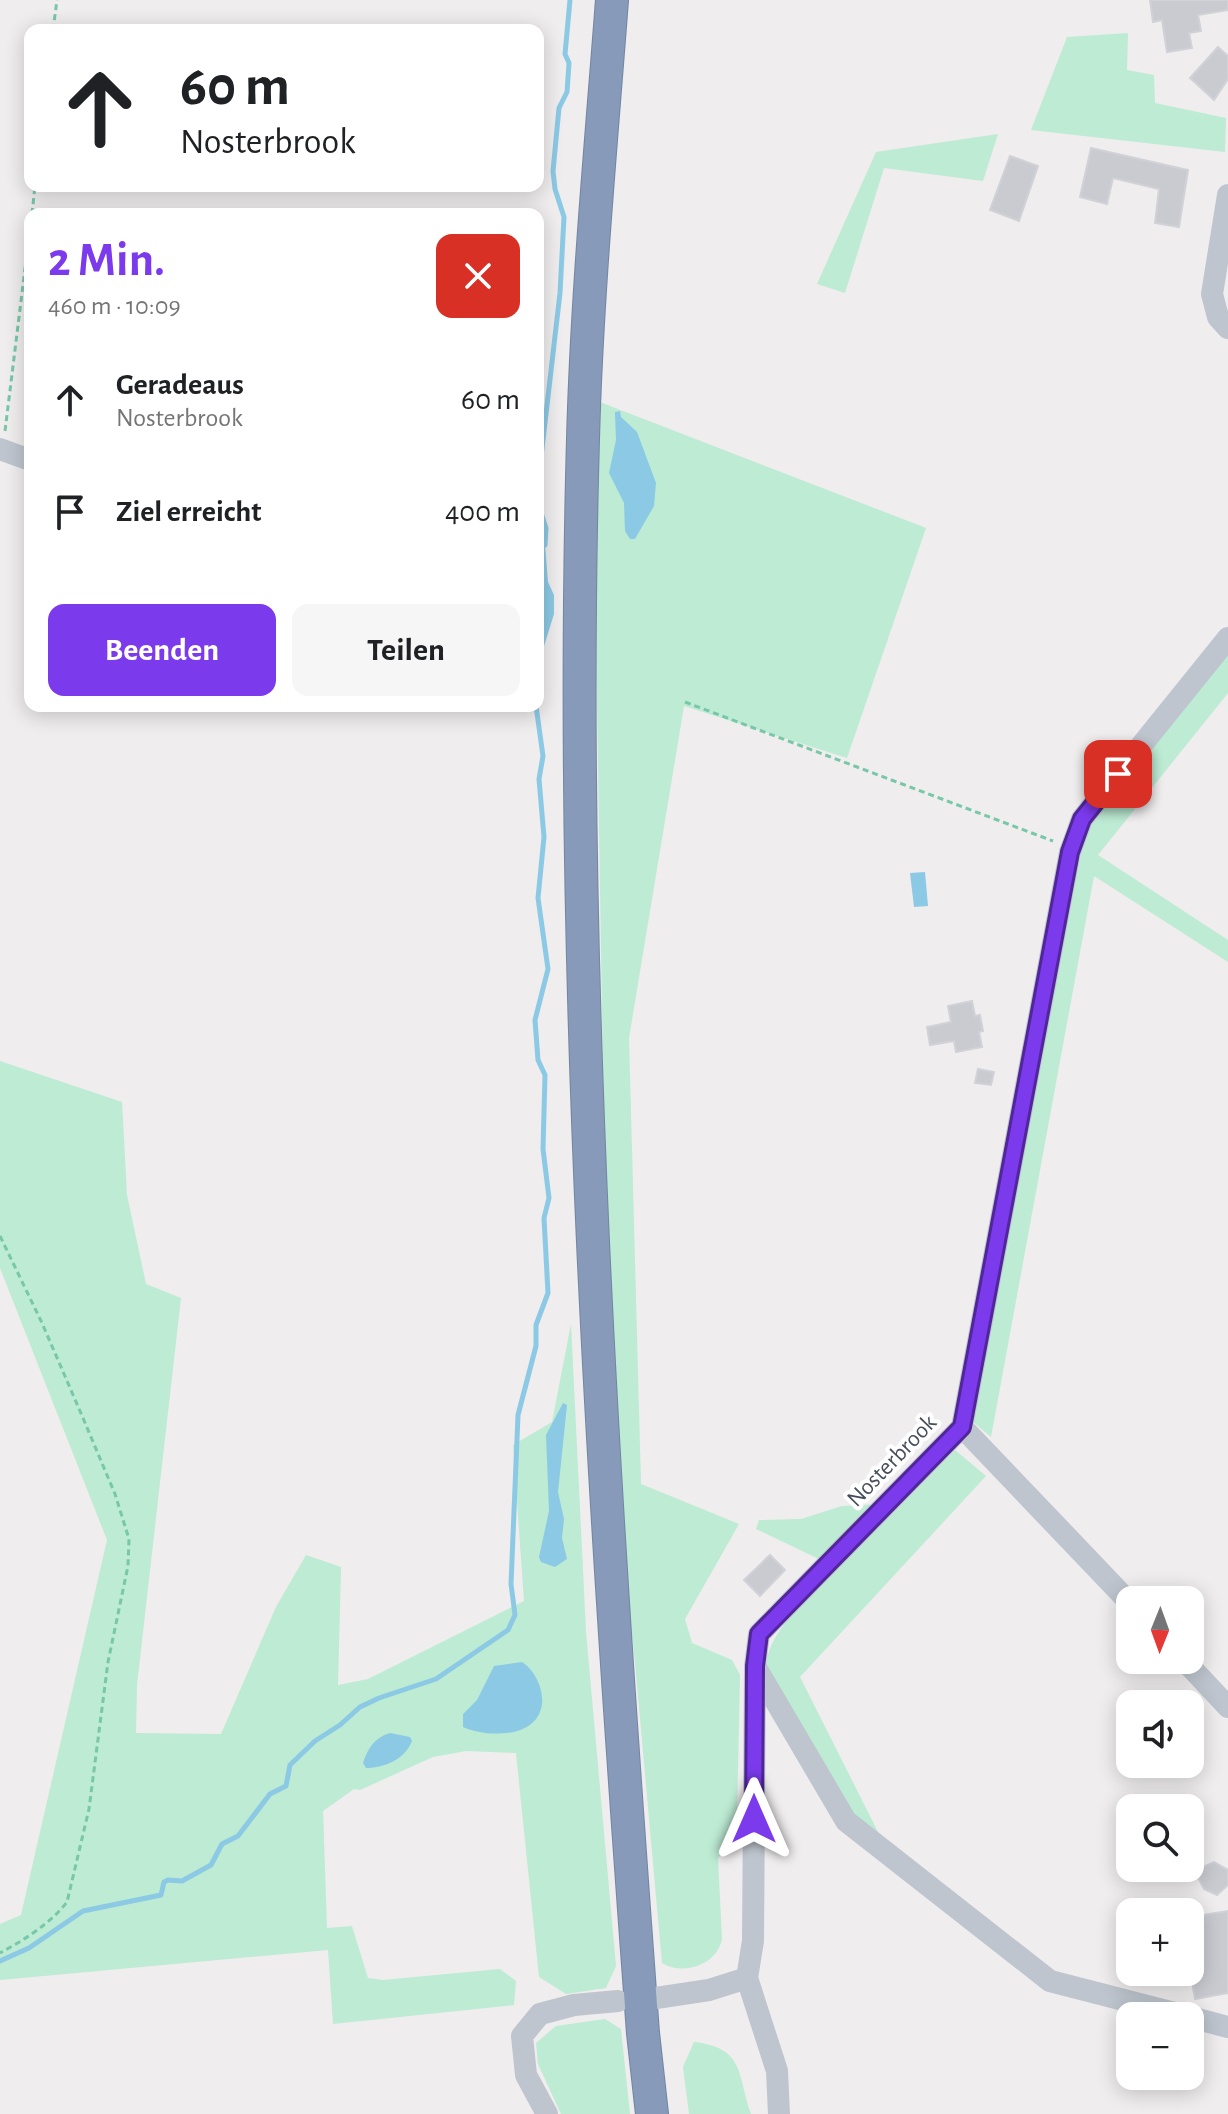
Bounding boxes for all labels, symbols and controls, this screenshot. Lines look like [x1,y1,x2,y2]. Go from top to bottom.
icon: ahead [48,56,152,160]
text: 60 m [180,59,290,115]
text: Nosterbrook [180,124,356,160]
button: close [436,234,520,318]
text: 2 Min. [48,237,165,285]
text: 460 m · 10:09 [48,293,181,319]
text: Geradeaus [116,370,244,400]
icon: ahead [48,378,92,422]
text: 60 m [461,385,520,415]
text: Nosterbrook [116,405,243,431]
icon: arrive [48,490,92,534]
text: Ziel erreicht [116,497,261,527]
text: 400 m [445,497,520,527]
button: Beenden [48,604,276,696]
button: Teilen [292,604,520,696]
pin [1084,740,1152,808]
icon: arrive [1096,752,1140,796]
street label: Nosterbrook [843,1411,941,1511]
north arrow [1116,1586,1204,1674]
map controls [1116,1586,1204,2090]
button: sound [1116,1690,1204,1778]
position arrow [712,1777,796,1861]
button: search [1116,1794,1204,1882]
button: + [1116,1898,1204,1986]
button: − [1116,2002,1204,2090]

